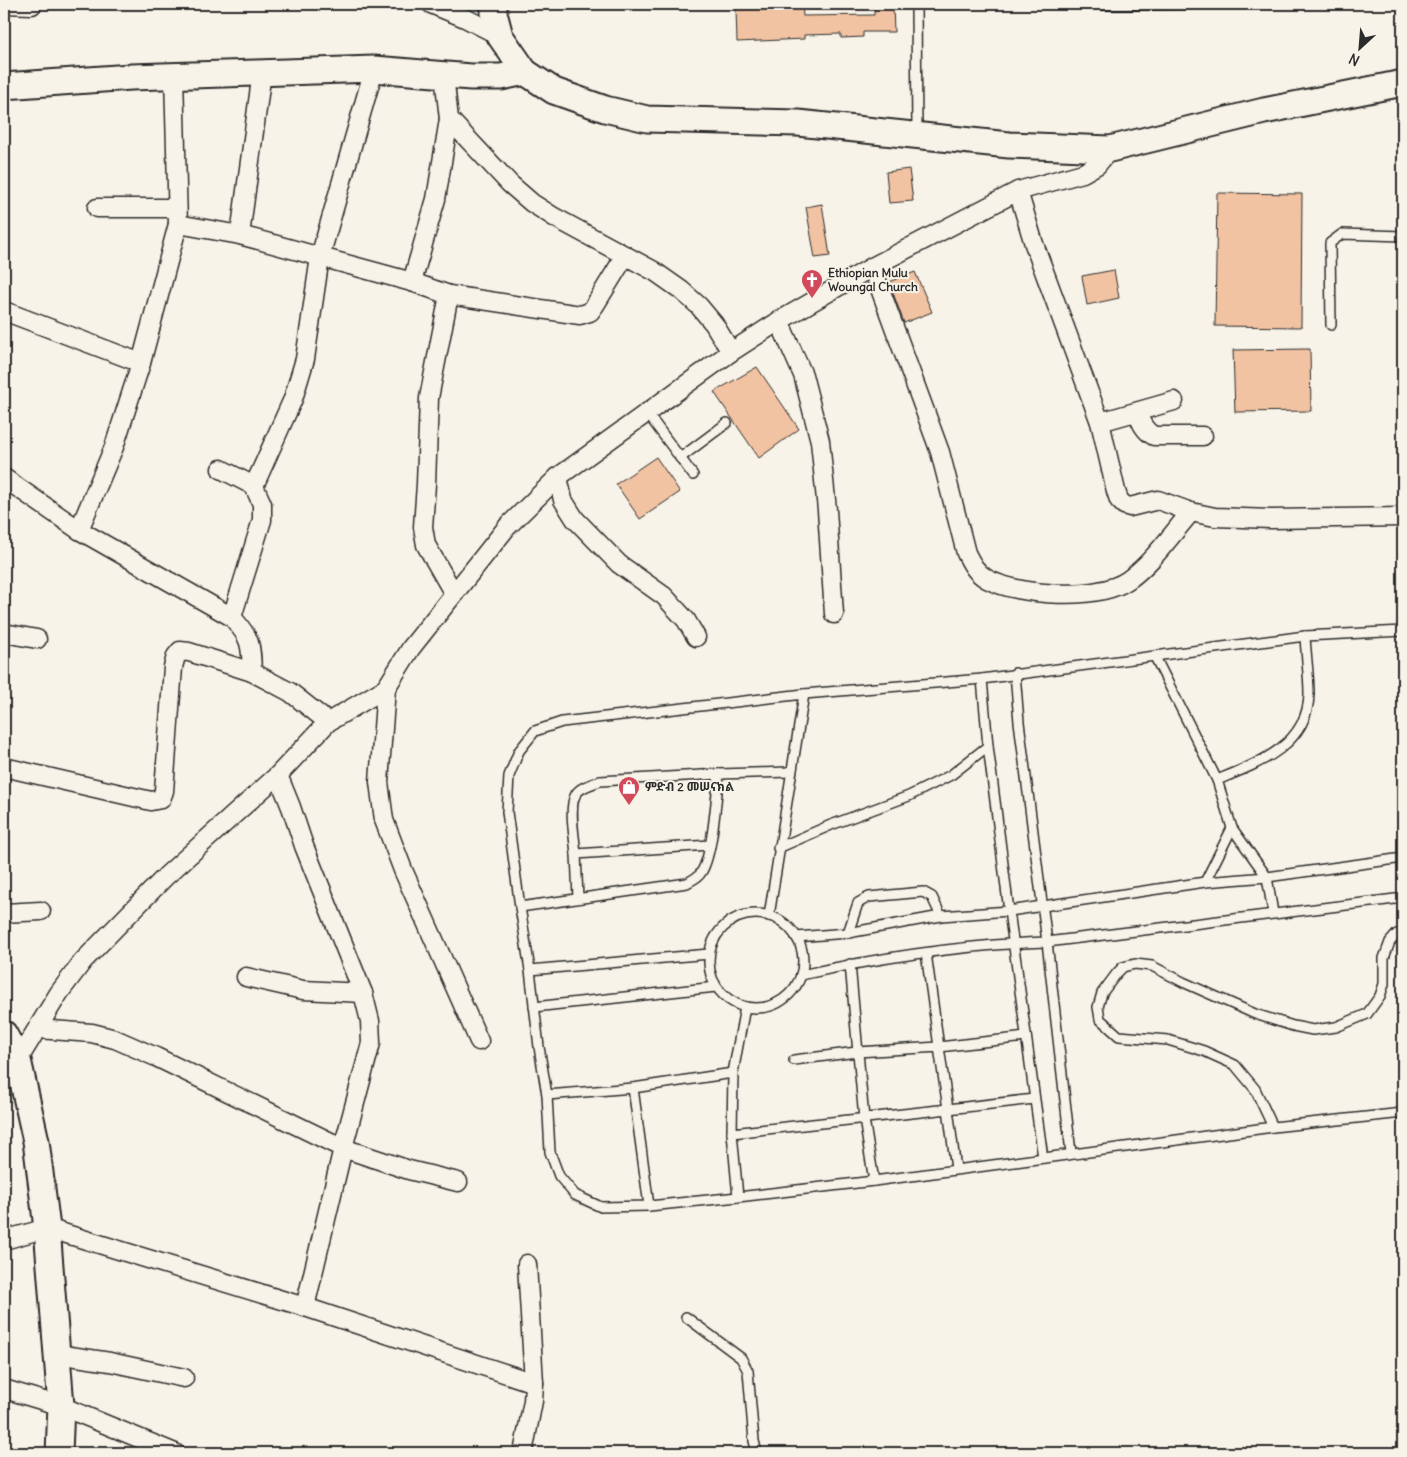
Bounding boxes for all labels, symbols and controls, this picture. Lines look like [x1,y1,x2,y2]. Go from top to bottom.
north arrow [1334,22,1384,72]
text: N [1346,49,1363,70]
place label: Ethiopian Mulu Woungal Church [828,265,918,295]
church icon: Ethiopian Mulu Woungal Church [800,268,824,299]
shop icon: ምድብ 2 መሠናክል [617,775,641,806]
place label: ምድብ 2 መሠናክል [645,779,734,794]

